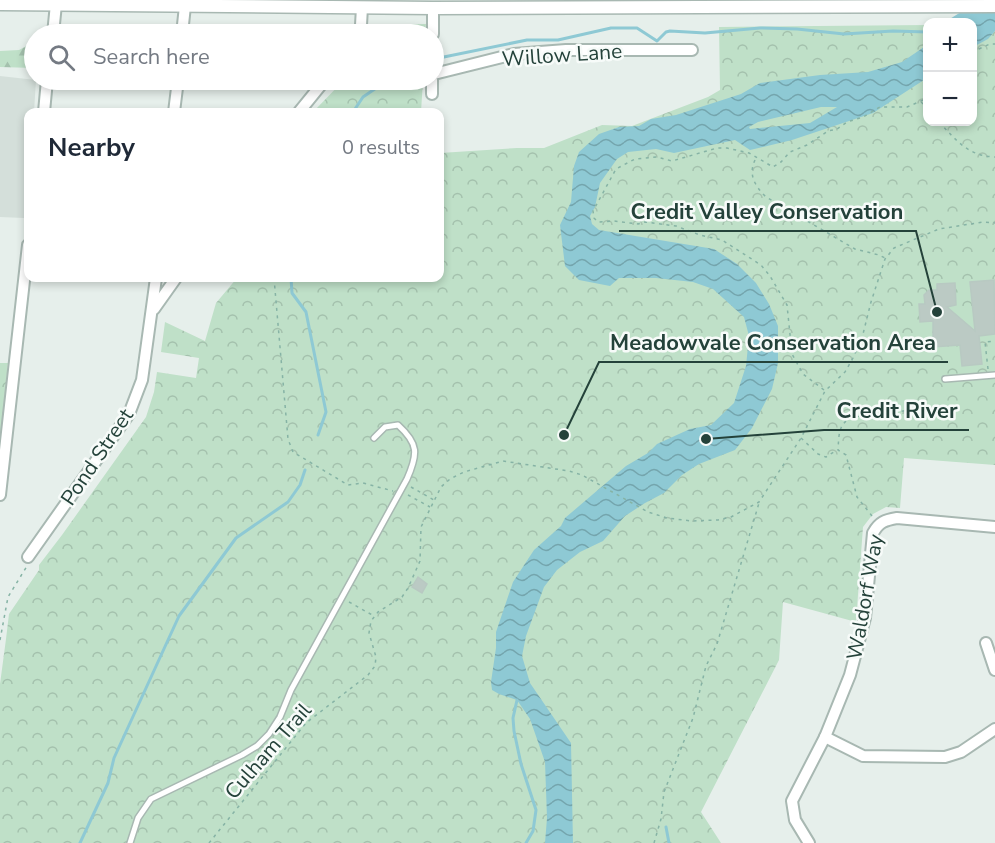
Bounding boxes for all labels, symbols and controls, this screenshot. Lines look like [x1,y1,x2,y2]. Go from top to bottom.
map controls [923,18,977,126]
button: + [923,18,977,72]
search box [24,24,444,90]
street label: Willow Lane [501,37,623,73]
icon: search [45,41,78,74]
text: Search here [93,42,210,72]
button: − [923,72,977,126]
text: Nearby [48,130,135,165]
text: 0 results [342,134,420,161]
callout: Credit Valley Conservation [619,191,916,231]
text: Credit Valley Conservation [631,197,903,227]
callout: Meadowvale Conservation Area [599,322,948,362]
text: Meadowvale Conservation Area [610,328,936,358]
callout: Credit River [824,390,969,430]
text: Credit River [836,396,958,426]
street label: Pond Street [54,402,140,511]
street label: Waldorf Way [840,532,890,662]
street label: Culham Trail [218,696,318,805]

